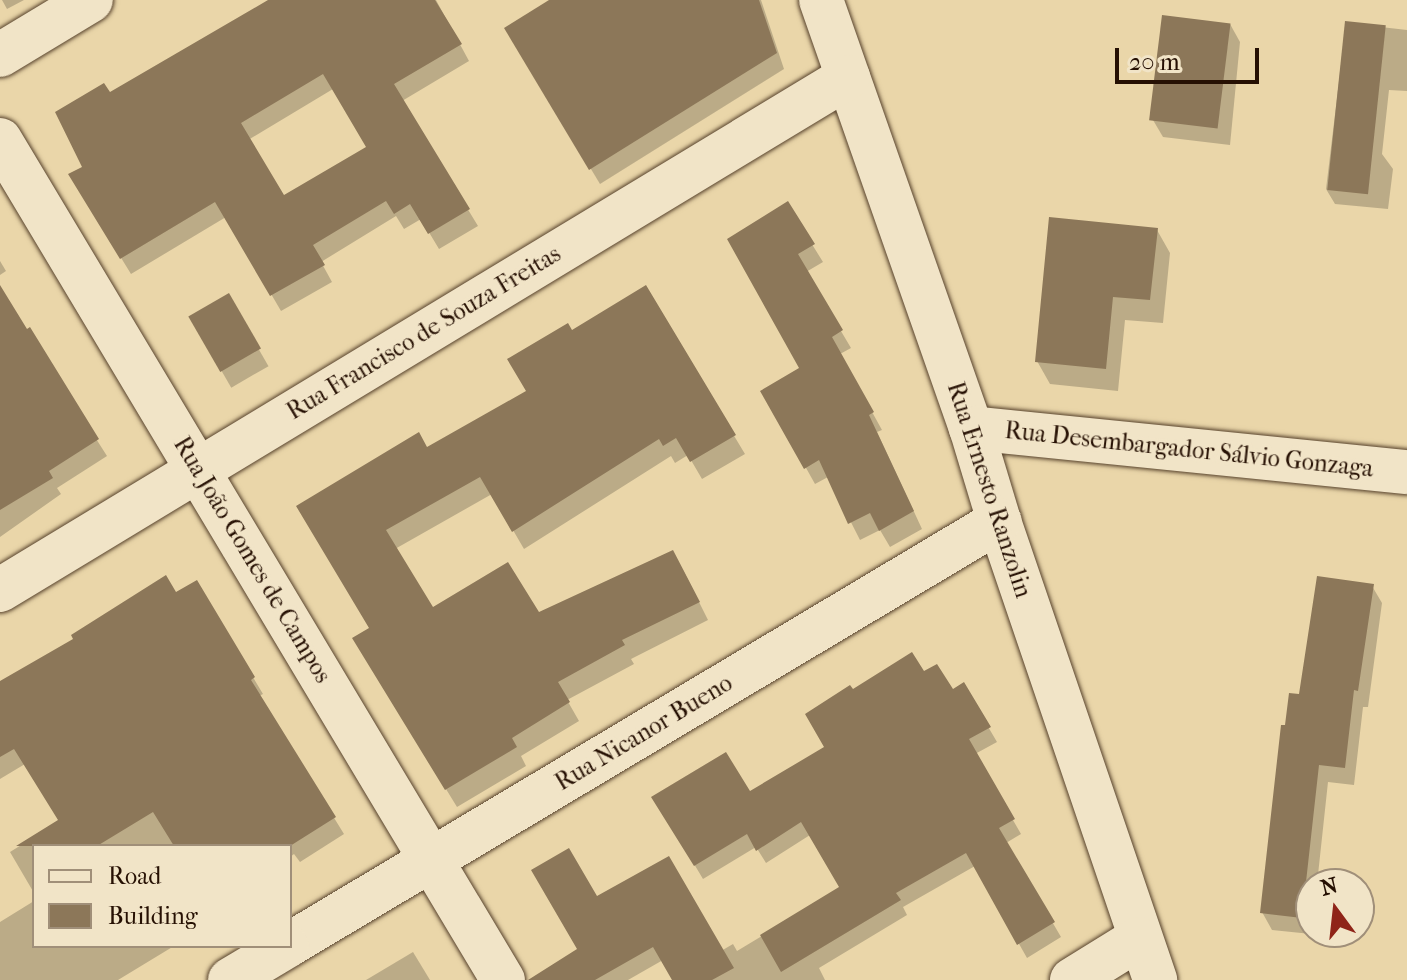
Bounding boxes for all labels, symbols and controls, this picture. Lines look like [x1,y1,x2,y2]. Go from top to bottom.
scale bar [1119,32,1263,82]
text: 20 m [1129,48,1180,76]
street label: Rua Francisco de Souza Freitas [282,240,566,426]
street label: Rua Ernesto Ranzolin [941,378,1037,602]
street label: Rua Desembargador Sálvio Gonzaga [1003,416,1375,484]
street label: Rua João Gomes de Campos [167,432,337,688]
street label: Rua Nicanor Bueno [550,669,738,797]
legend [32,844,292,948]
text: Road [108,862,161,890]
north arrow [1295,868,1375,948]
text: N [1318,872,1341,901]
text: Building [108,902,198,930]

